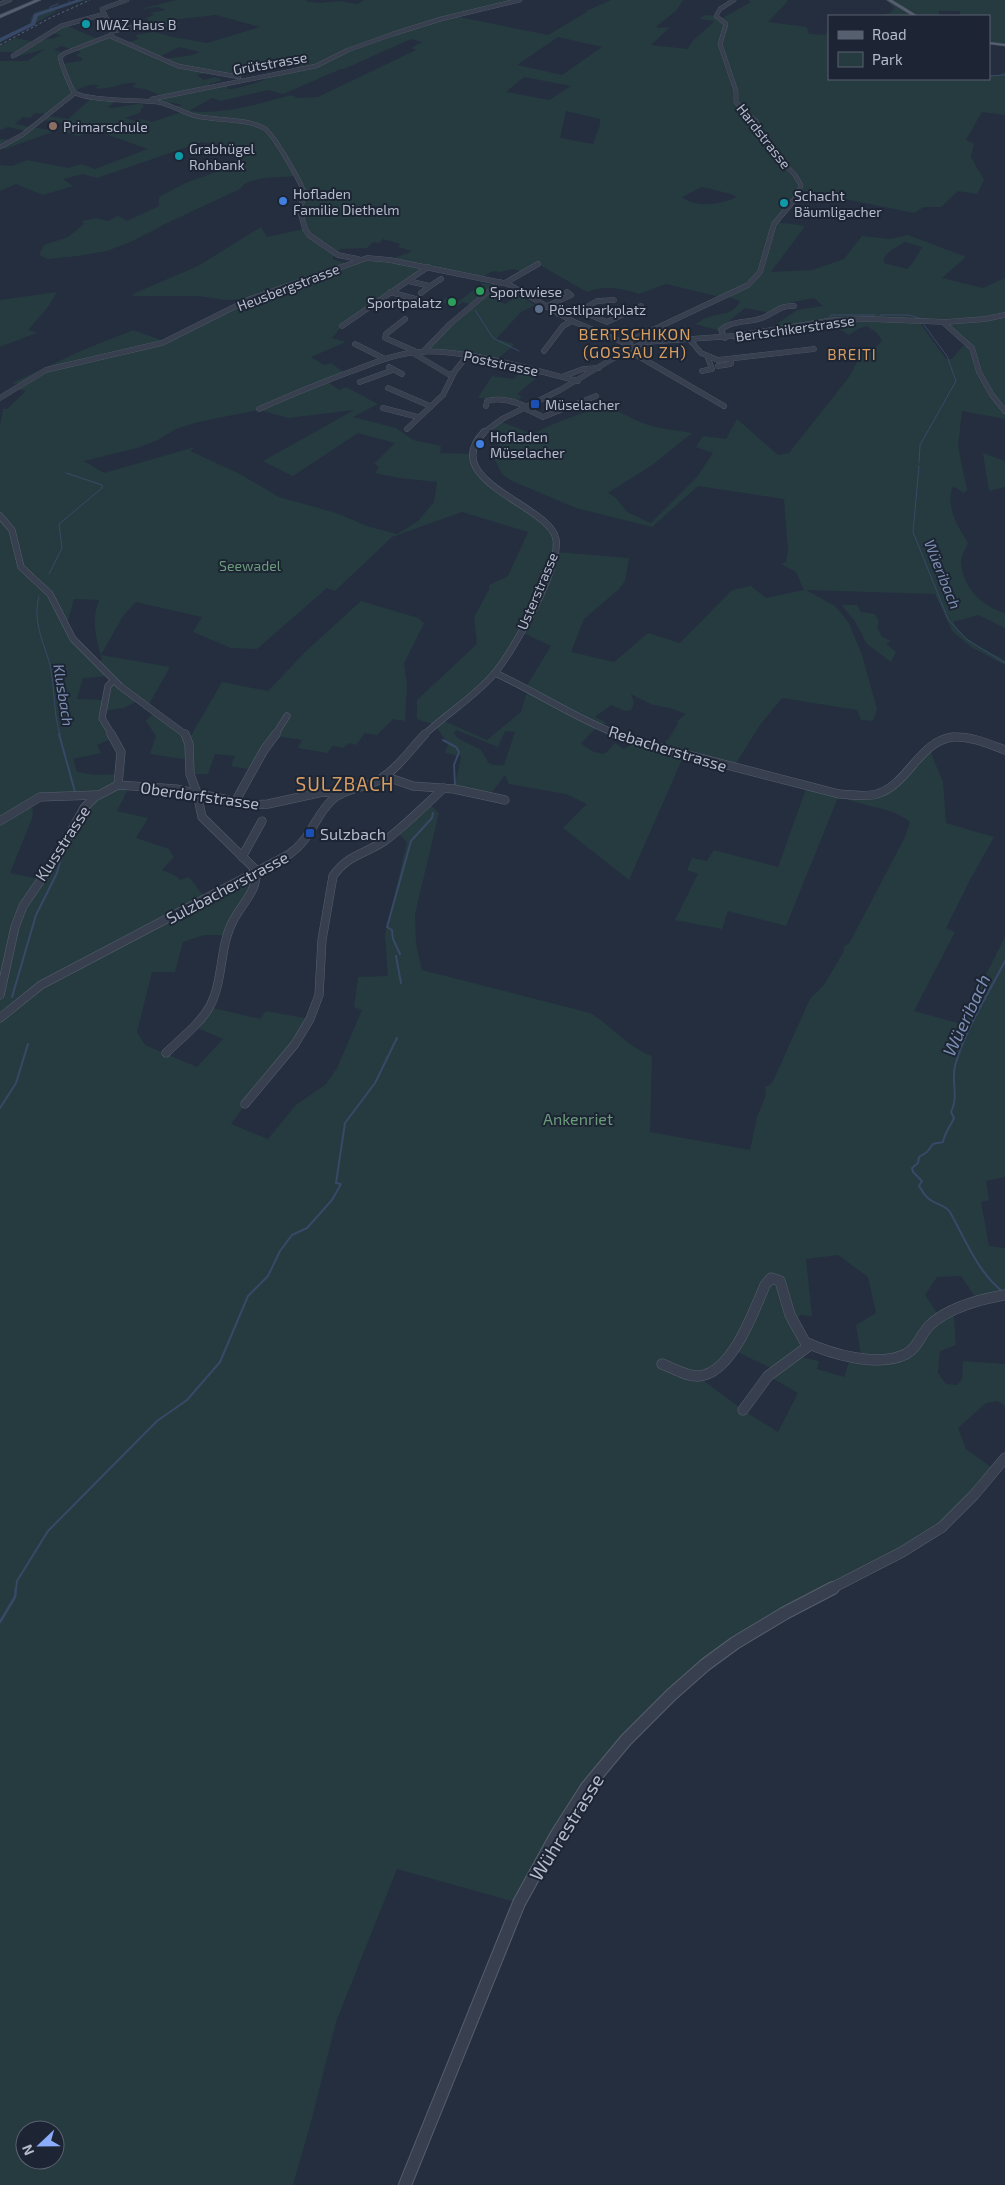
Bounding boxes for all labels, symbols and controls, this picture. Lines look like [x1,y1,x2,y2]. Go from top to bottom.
legend [828,15,990,80]
place label: IWAZ Haus B [96,16,176,33]
marker: IWAZ Haus B [80,18,92,30]
text: Road [872,25,907,43]
street label: Grütstrasse [231,48,309,78]
text: Park [872,50,903,68]
street label: Hardstrasse [733,100,795,172]
place label: Primarschule [63,118,148,135]
marker: Primarschule [47,120,59,132]
place label: Grabhügel Rohbank [189,140,255,173]
marker: Grabhügel Rohbank [173,150,185,162]
place label: Hofladen Familie Diethelm [293,185,400,218]
place label: Schacht Bäumligacher [794,187,882,220]
marker: Hofladen Familie Diethelm [277,195,289,207]
marker: Schacht Bäumligacher [778,197,790,209]
street label: Heusbergstrasse [234,260,342,314]
place label: Sportwiese [490,283,562,300]
marker: Sportwiese [474,285,486,297]
place label: Sportpalatz [367,294,442,311]
marker: Sportpalatz [446,296,458,308]
place label: Pöstliparkplatz [549,301,646,318]
marker: Pöstliparkplatz [533,303,545,315]
street label: Bertschikerstrasse [734,311,856,345]
district label: BERTSCHIKON (GOSSAU ZH) [579,324,691,361]
district label: BREITI [827,345,877,363]
street label: Poststrasse [462,347,540,379]
place label: Müselacher [545,396,620,413]
marker: Müselacher [529,398,541,410]
place label: Hofladen Müselacher [490,428,565,461]
marker: Hofladen Müselacher [474,438,486,450]
water label: Wüeribach [921,537,965,611]
street label: Usterstrasse [513,550,561,632]
park label: Seewadel [219,557,282,574]
water label: Klusbach [50,663,78,727]
street label: Rebacherstrasse [607,721,729,775]
district label: SULZBACH [296,772,394,795]
street label: Oberdorfstrasse [139,777,261,813]
street label: Klusstrasse [31,802,93,884]
place label: Sulzbach [320,824,386,843]
marker: Sulzbach [304,827,316,839]
street label: Sulzbacherstrasse [163,847,291,927]
water label: Wüeribach [937,970,995,1060]
park label: Ankenriet [543,1109,613,1128]
street label: Wührestrasse [524,1769,608,1885]
north arrow [15,2120,65,2170]
text: N [18,2142,37,2158]

